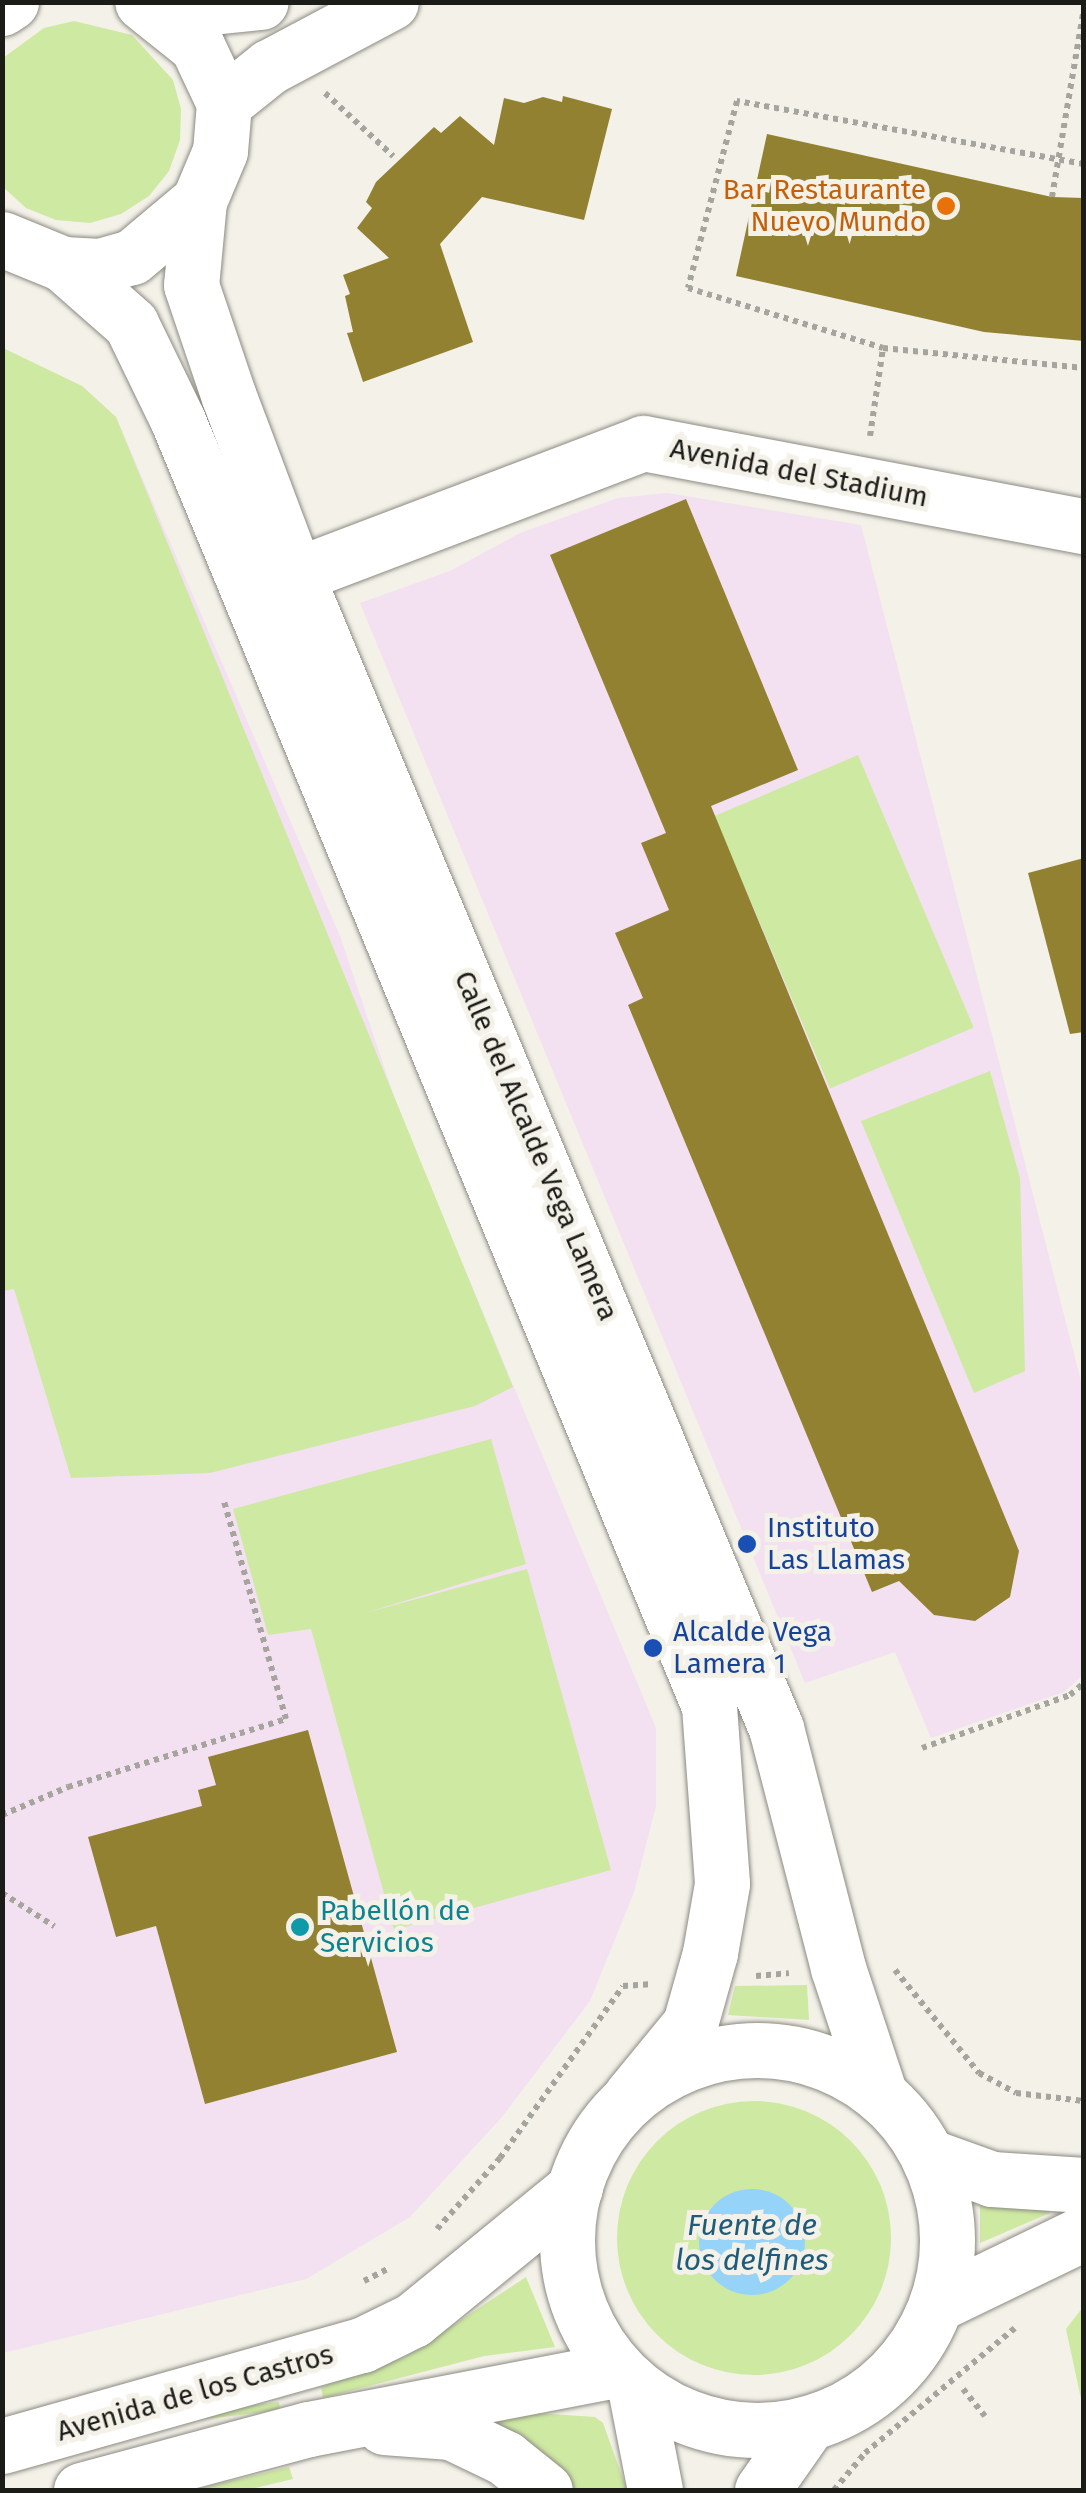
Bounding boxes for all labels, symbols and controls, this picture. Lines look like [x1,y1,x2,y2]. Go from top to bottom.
place label: Bar Restaurante Nuevo Mundo [723,173,926,239]
marker: Bar Restaurante Nuevo Mundo [935,195,957,217]
street label: Avenida del Stadium [667,432,931,514]
street label: Calle del Alcalde Vega Lamera [447,966,625,1326]
place label: Instituto Las Llamas [767,1511,905,1577]
marker: Instituto Las Llamas [736,1533,758,1555]
place label: Alcalde Vega Lamera 1 [673,1615,832,1681]
marker: Alcalde Vega Lamera 1 [642,1637,664,1659]
place label: Pabellón de Servicios [320,1894,470,1960]
marker: Pabellón de Servicios [289,1916,311,1938]
water label: Fuente de los delfines [675,2207,829,2278]
street label: Avenida de los Castros [53,2337,337,2449]

